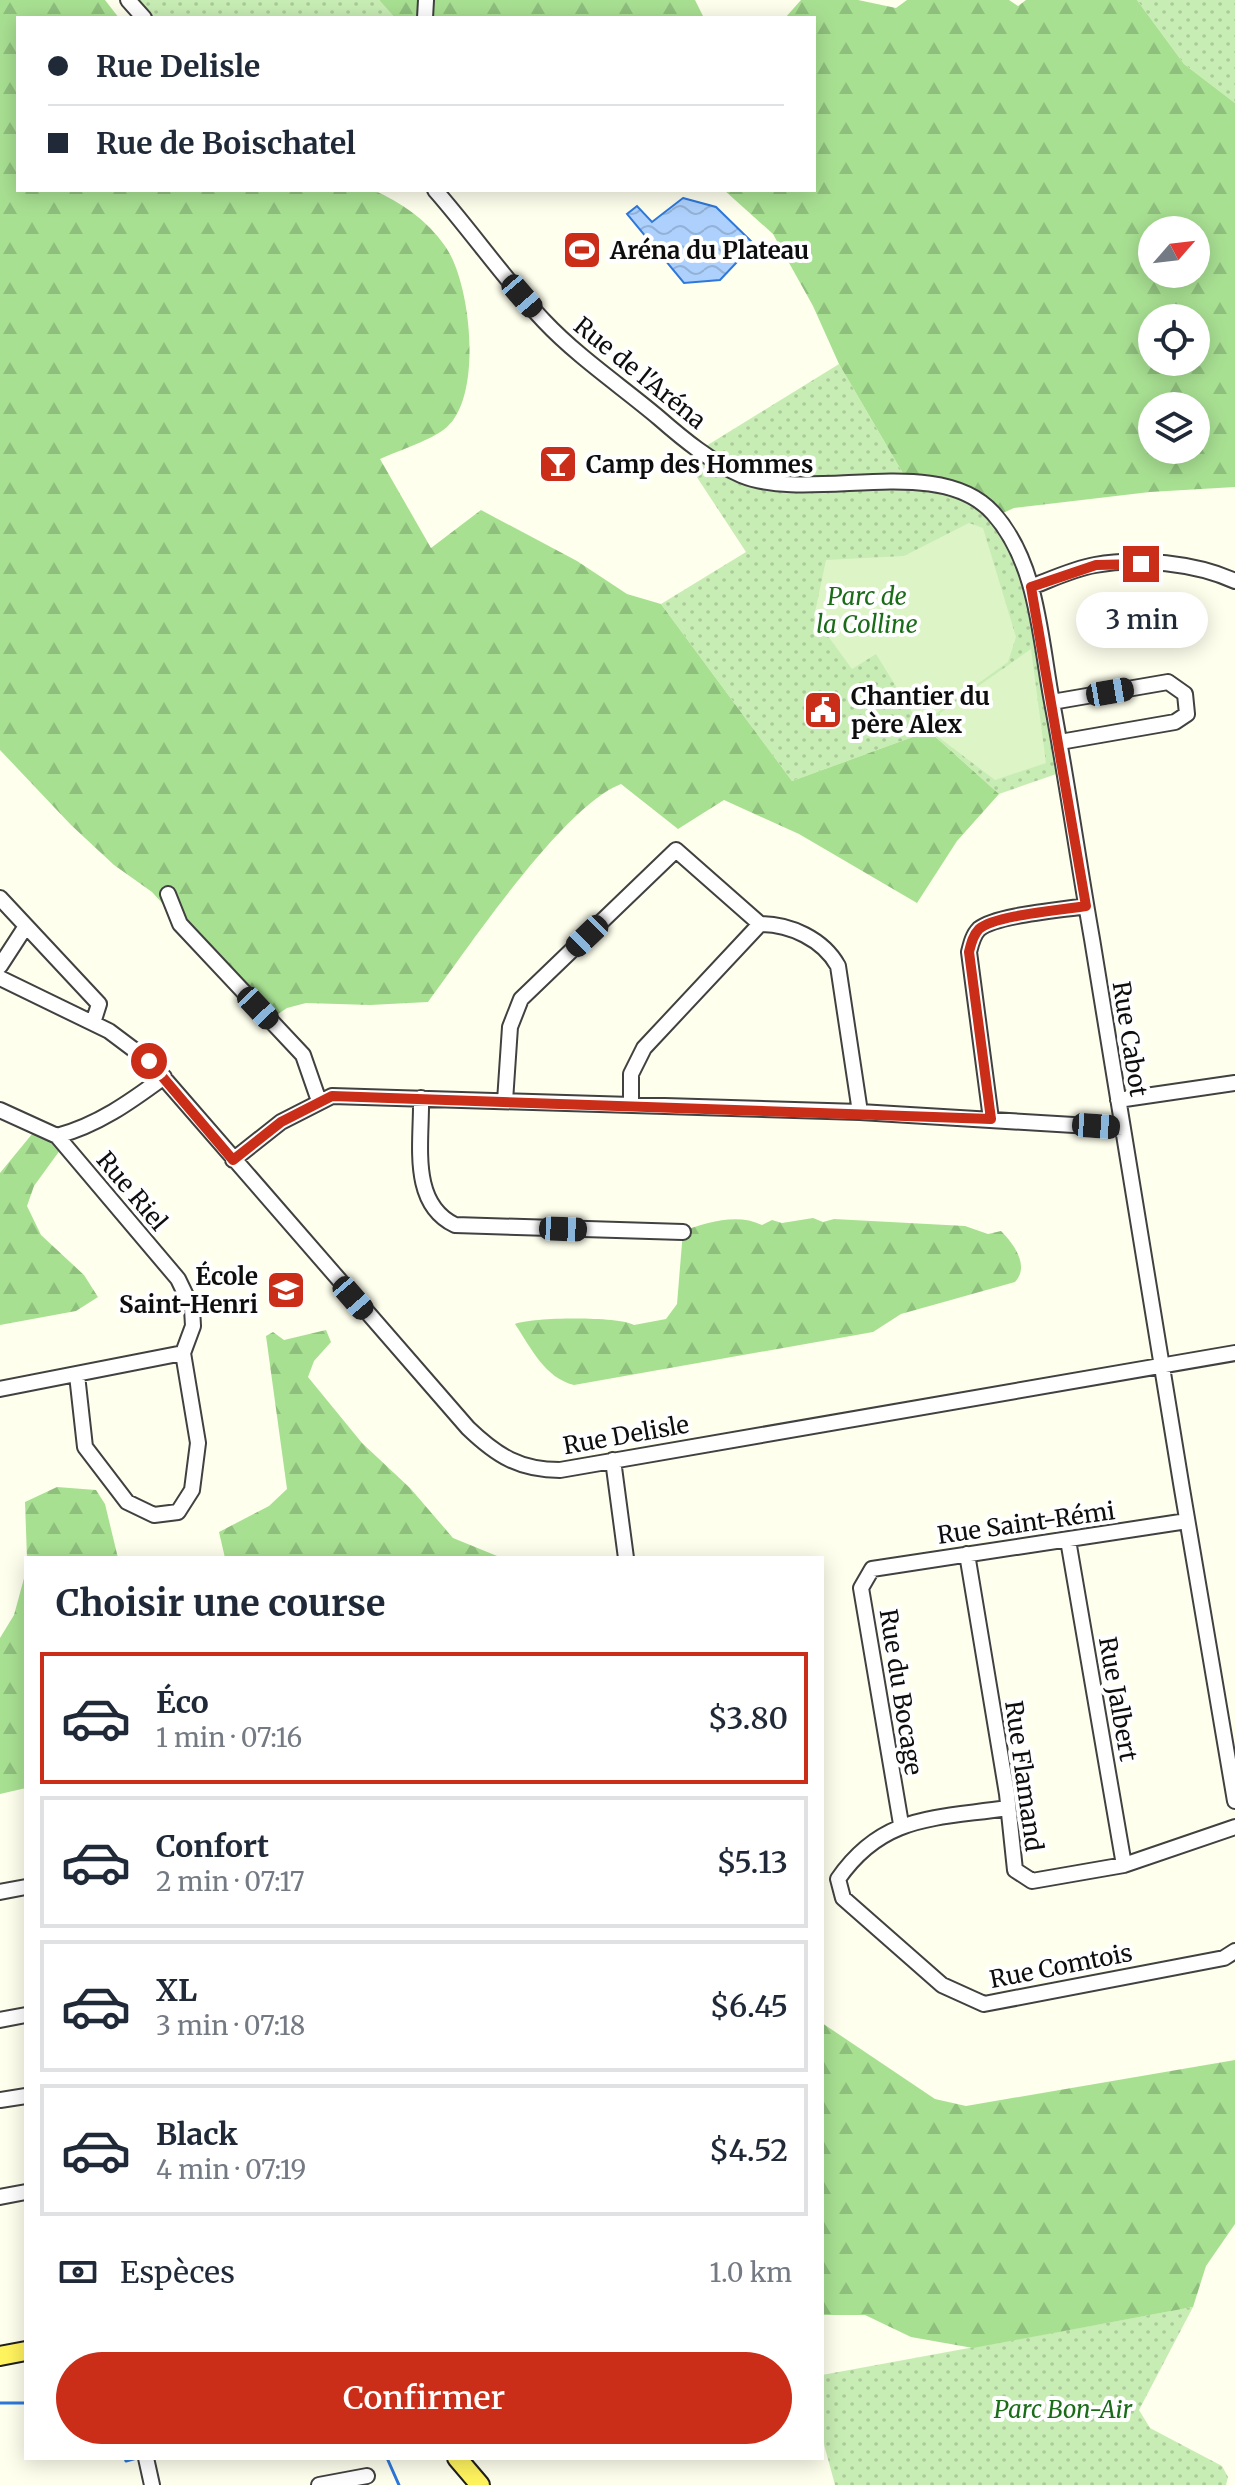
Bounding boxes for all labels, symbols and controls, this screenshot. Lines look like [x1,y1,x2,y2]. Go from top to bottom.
text: Rue Delisle [96,47,260,85]
text: Rue de Boischatel [96,124,356,162]
north arrow [1138,216,1210,288]
map controls [1138,216,1210,464]
sports icon: Aréna du Plateau [561,229,603,271]
place label: Aréna du Plateau [609,235,809,266]
car [497,270,547,322]
button: locate [1138,304,1210,376]
street label: Rue de l'Aréna [568,310,713,436]
button: layers [1138,392,1210,464]
bar icon: Camp des Hommes [537,443,579,485]
place label: Camp des Hommes [586,449,813,480]
route end [1123,546,1159,582]
park label: Parc de la Colline [816,581,918,640]
callout: 3 min [1075,592,1207,648]
text: 3 min [1106,603,1178,636]
car [1084,676,1136,708]
place label: Chantier du père Alex [851,681,990,740]
public building icon: Chantier du père Alex [802,689,844,731]
car [561,911,613,961]
street label: Rue Cabot [1106,979,1155,1100]
car [233,982,283,1034]
route start [131,1043,167,1079]
car [1071,1112,1121,1140]
street label: Rue Riel [90,1145,174,1237]
car [539,1216,587,1242]
place label: École Saint-Henri [119,1260,258,1320]
school or university icon: École Saint-Henri [265,1269,307,1311]
car [328,1272,378,1324]
street label: Rue Delisle [561,1409,691,1461]
street label: Rue Saint-Rémi [935,1495,1117,1551]
text: Choisir une course [56,1581,385,1626]
street label: Rue du Bocage [873,1607,929,1777]
street label: Rue Jalbert [1092,1634,1144,1764]
icon: car [60,1682,132,1754]
text: Éco [156,1683,209,1721]
text: $3.80 [708,1699,788,1737]
street label: Rue Flamand [998,1699,1050,1853]
text: 1 min · 07:16 [156,1721,302,1754]
icon: car [60,1826,132,1898]
text: Confort [156,1827,269,1865]
text: $5.13 [716,1843,788,1881]
text: 2 min · 07:17 [156,1865,305,1898]
street label: Rue Comtois [987,1937,1135,1995]
icon: car [60,1970,132,2042]
text: XL [156,1971,197,2009]
text: $6.45 [710,1987,788,2025]
text: 3 min · 07:18 [156,2009,305,2042]
icon: car [60,2114,132,2186]
text: Black [156,2115,238,2153]
text: $4.52 [709,2131,788,2169]
text: 4 min · 07:19 [156,2153,306,2186]
icon: cash [56,2250,100,2294]
text: Espèces [120,2253,235,2291]
text: 1.0 km [709,2256,792,2289]
button: Confirmer [56,2352,792,2444]
park label: Parc Bon-Air [994,2394,1133,2425]

